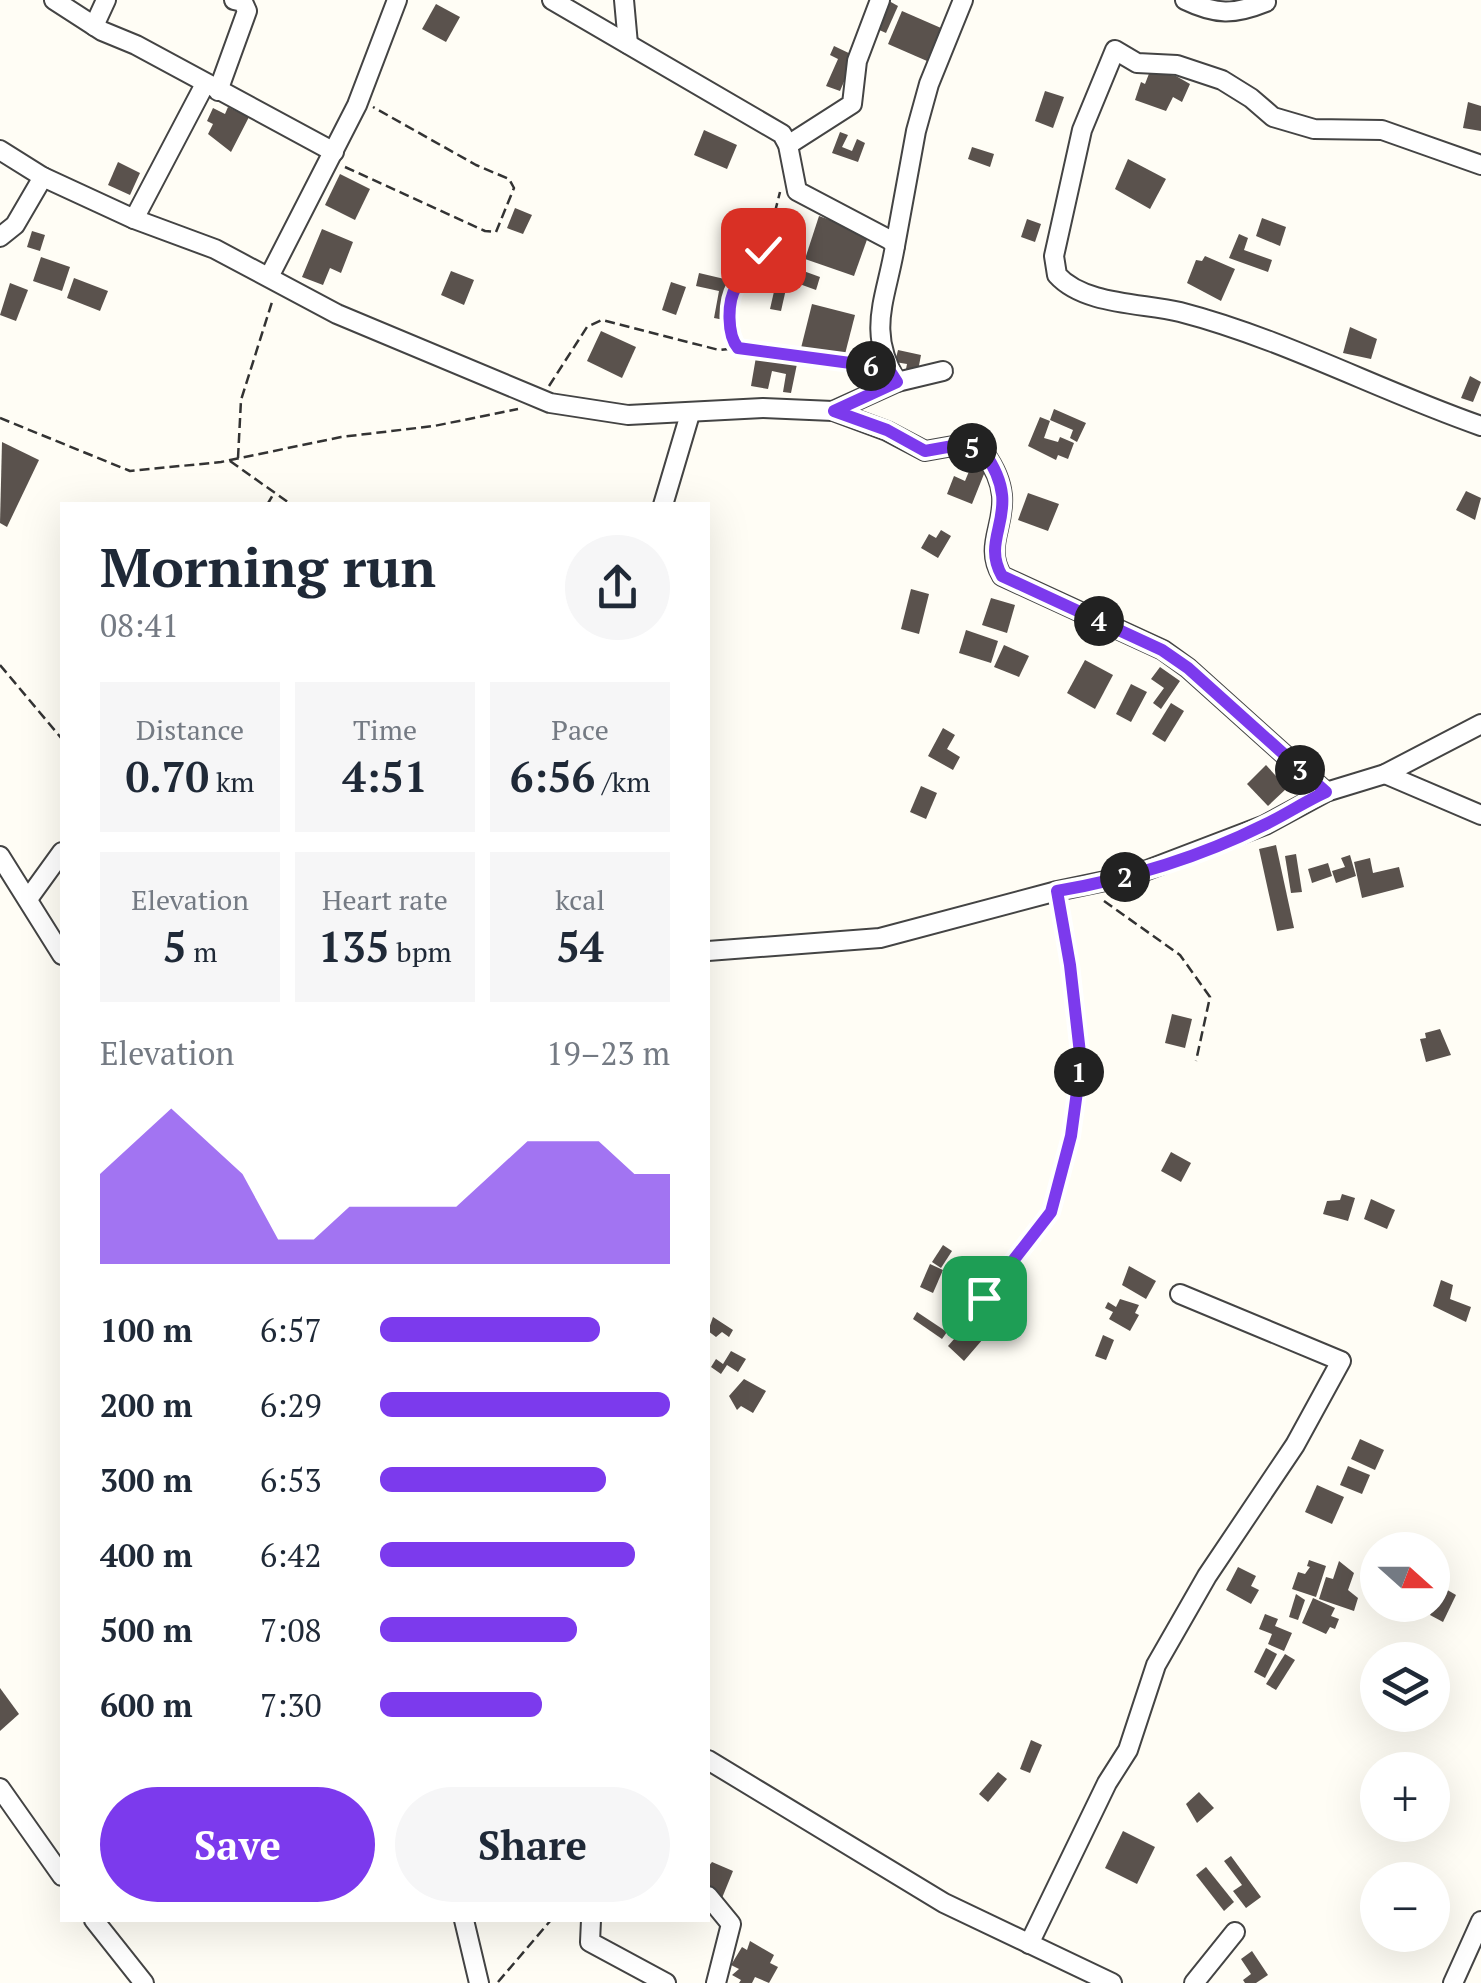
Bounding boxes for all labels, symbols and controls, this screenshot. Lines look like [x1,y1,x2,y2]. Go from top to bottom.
pin [721,208,806,293]
icon: check [736,223,791,278]
pin: 6 [846,341,896,391]
text: 6 [863,347,879,384]
pin: 5 [947,423,997,473]
text: 5 [964,429,980,466]
text: Morning run [100,530,436,603]
button: share [565,535,670,640]
pin: 4 [1074,596,1124,646]
text: 4 [1091,602,1107,639]
text: 08:41 [100,604,179,646]
text: Distance [136,711,244,748]
text: Time [353,711,417,748]
text: Pace [551,711,609,748]
pin: 3 [1275,745,1325,795]
text: 0.70 [125,748,209,804]
text: 4:51 [342,748,428,804]
text: 6:56 [510,748,595,804]
text: 3 [1292,751,1308,788]
text: km [209,763,255,800]
text: /km [595,763,650,800]
pin: 2 [1100,852,1150,902]
text: 2 [1117,858,1133,895]
text: Elevation [131,881,249,918]
text: Heart rate [322,881,448,918]
text: kcal [555,881,605,918]
text: 5 [163,918,186,974]
text: 135 [318,918,390,974]
text: 54 [556,918,604,974]
text: m [186,933,217,970]
text: bpm [390,933,452,970]
text: Elevation [100,1032,234,1074]
text: 19–23 m [546,1032,670,1074]
pin: 1 [1054,1047,1104,1097]
text: 1 [1071,1053,1087,1090]
pin [942,1256,1027,1341]
icon: arrive [957,1271,1012,1326]
text: 100 m [100,1309,192,1351]
text: 6:57 [260,1309,322,1351]
text: 200 m [100,1384,192,1426]
text: 6:29 [260,1384,322,1426]
text: 300 m [100,1459,192,1501]
text: 6:53 [260,1459,322,1501]
north arrow [1360,1532,1450,1622]
map controls [1360,1532,1450,1952]
text: 400 m [100,1534,192,1576]
text: 6:42 [260,1534,322,1576]
text: 500 m [100,1609,192,1651]
text: 7:08 [260,1609,322,1651]
button: layers [1360,1642,1450,1732]
text: 600 m [100,1684,192,1726]
text: 7:30 [260,1684,322,1726]
button: + [1360,1752,1450,1842]
button: Save [100,1787,375,1902]
button: Share [395,1787,670,1902]
button: − [1360,1862,1450,1952]

